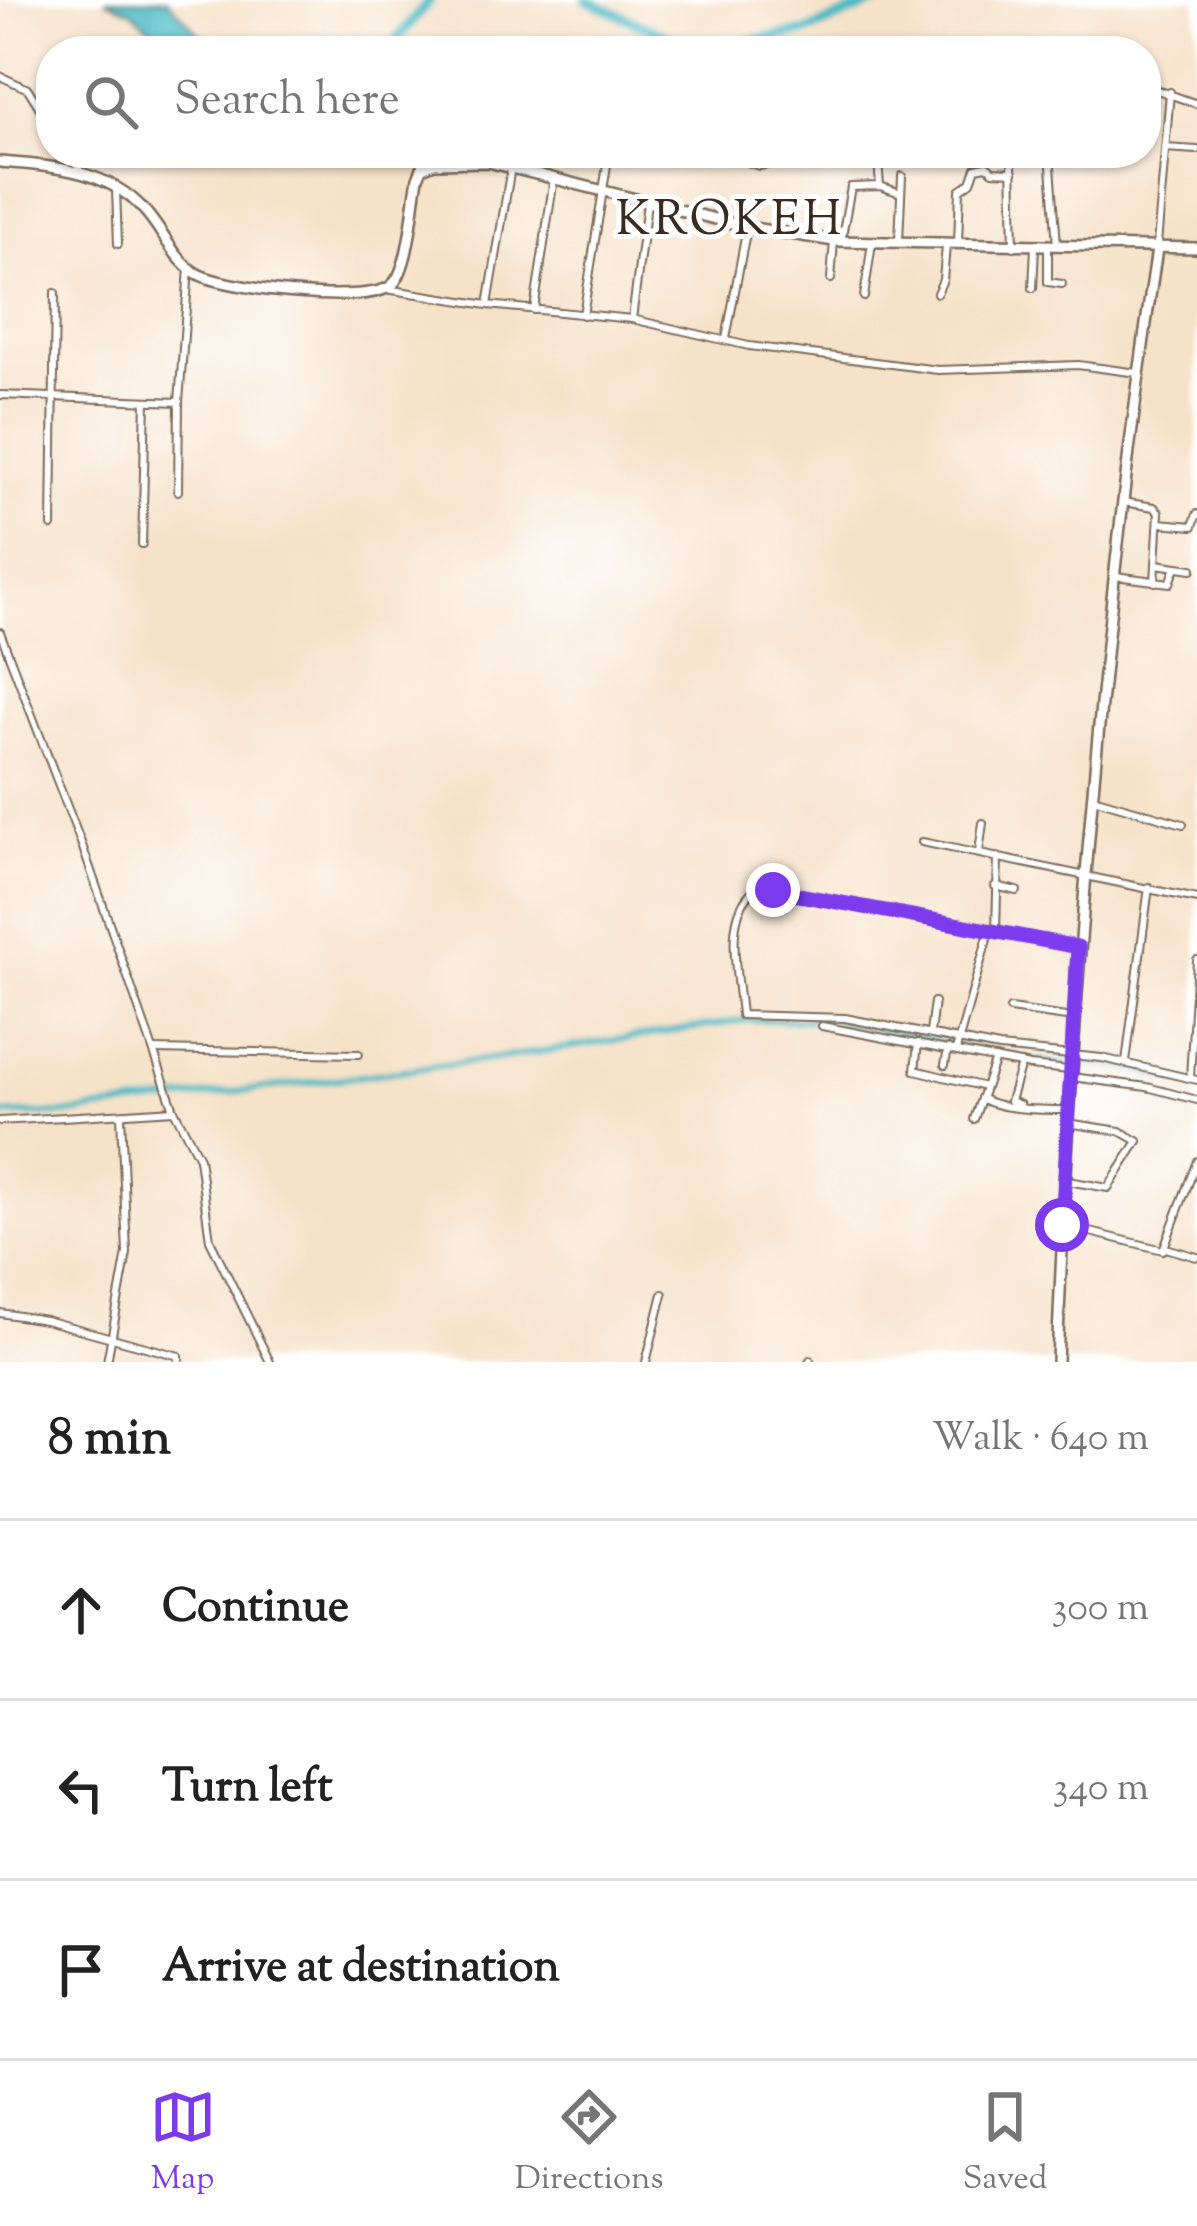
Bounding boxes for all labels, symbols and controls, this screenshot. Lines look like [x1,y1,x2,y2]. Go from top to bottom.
search box [36,36,1161,168]
icon: search [78,69,144,135]
text: Search here [174,70,400,135]
district label: KROKEH [616,188,844,257]
route end [746,863,800,917]
route start [1035,1198,1089,1252]
text: 8 min [48,1404,171,1477]
text: Walk · 640 m [932,1412,1149,1468]
icon: ahead [48,1577,114,1643]
text: Continue [162,1577,349,1642]
text: 300 m [1052,1582,1149,1638]
icon: left [48,1757,114,1823]
text: Turn left [162,1757,333,1822]
text: 340 m [1053,1762,1149,1818]
icon: arrive [48,1937,114,2003]
text: Arrive at destination [162,1937,560,2002]
tab: Map [150,2084,216,2204]
tab: Directions [515,2084,664,2204]
tab: Saved [963,2084,1047,2204]

